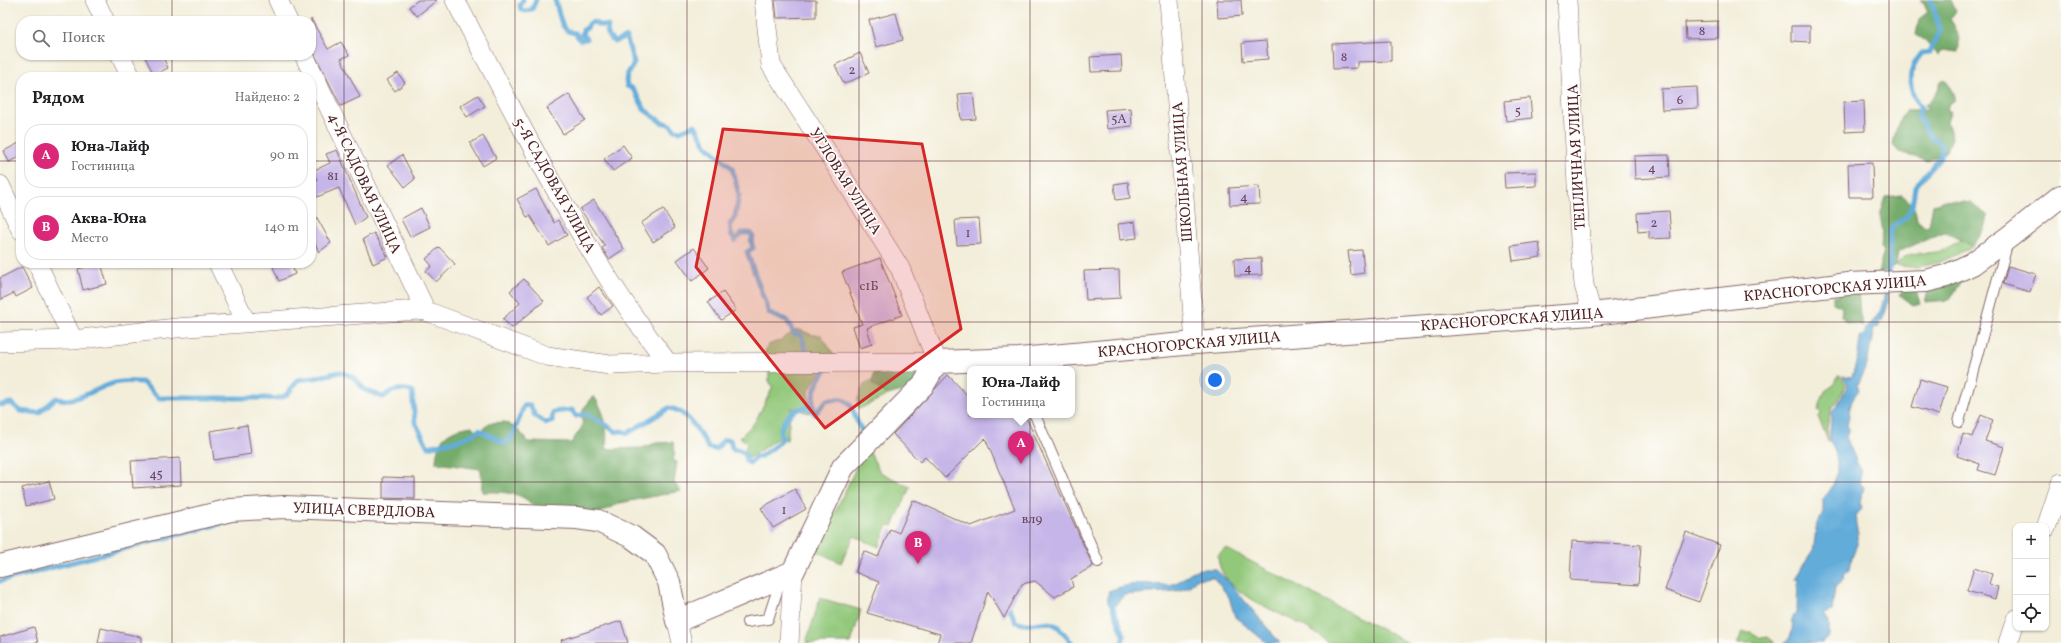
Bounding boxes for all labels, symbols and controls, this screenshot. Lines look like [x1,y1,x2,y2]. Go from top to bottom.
search box [16,16,316,60]
house number: 8 [1699,23,1705,41]
icon: search [30,27,52,49]
text: Поиск [62,28,105,49]
house number: 8 [1341,49,1347,67]
house number: 2 [849,62,856,80]
street label: ТЕПЛИЧНАЯ УЛИЦА [1563,83,1592,231]
text: Рядом [32,87,85,110]
text: Найдено: 2 [235,89,300,107]
house number: 6 [1677,92,1684,110]
street label: ШКОЛЬНАЯ УЛИЦА [1168,100,1199,243]
house number: 5 [1515,103,1521,121]
street label: 4-Я САДОВАЯ УЛИЦА [322,110,406,258]
house number: 5А [1111,111,1127,129]
street label: 5-Я САДОВАЯ УЛИЦА [508,114,600,258]
street label: УГЛОВАЯ УЛИЦА [803,124,886,240]
text: Юна-Лайф [71,137,150,158]
text: A [41,147,51,165]
text: 90 m [270,147,299,165]
text: Гостиница [71,158,135,176]
house number: 4 [1648,160,1656,178]
house number: 81 [327,168,339,186]
house number: 4 [1240,189,1248,207]
text: Аква-Юна [71,209,147,230]
house number: 2 [1651,215,1658,233]
text: B [42,219,50,237]
text: 140 m [265,219,299,237]
house number: 1 [965,225,971,243]
text: Место [71,230,108,248]
house number: 4 [1244,260,1252,278]
street label: КРАСНОГОРСКАЯ УЛИЦА [1743,271,1928,308]
house number: с1Б [860,278,878,296]
street label: КРАСНОГОРСКАЯ УЛИЦА [1420,304,1605,337]
street label: КРАСНОГОРСКАЯ УЛИЦА [1097,327,1282,364]
popup [967,366,1075,418]
your location [1205,370,1225,390]
text: Юна-Лайф [982,373,1060,394]
text: Гостиница [982,394,1046,412]
pin: A [1008,431,1034,464]
house number: 45 [149,466,163,484]
street label: УЛИЦА СВЕРДЛОВА [292,499,436,524]
house number: 1 [781,502,787,520]
house number: вл9 [1022,511,1042,529]
map controls [2013,523,2049,631]
button: + [2013,523,2049,559]
pin: B [905,531,931,564]
button: − [2013,559,2049,595]
button: locate [2013,595,2049,631]

